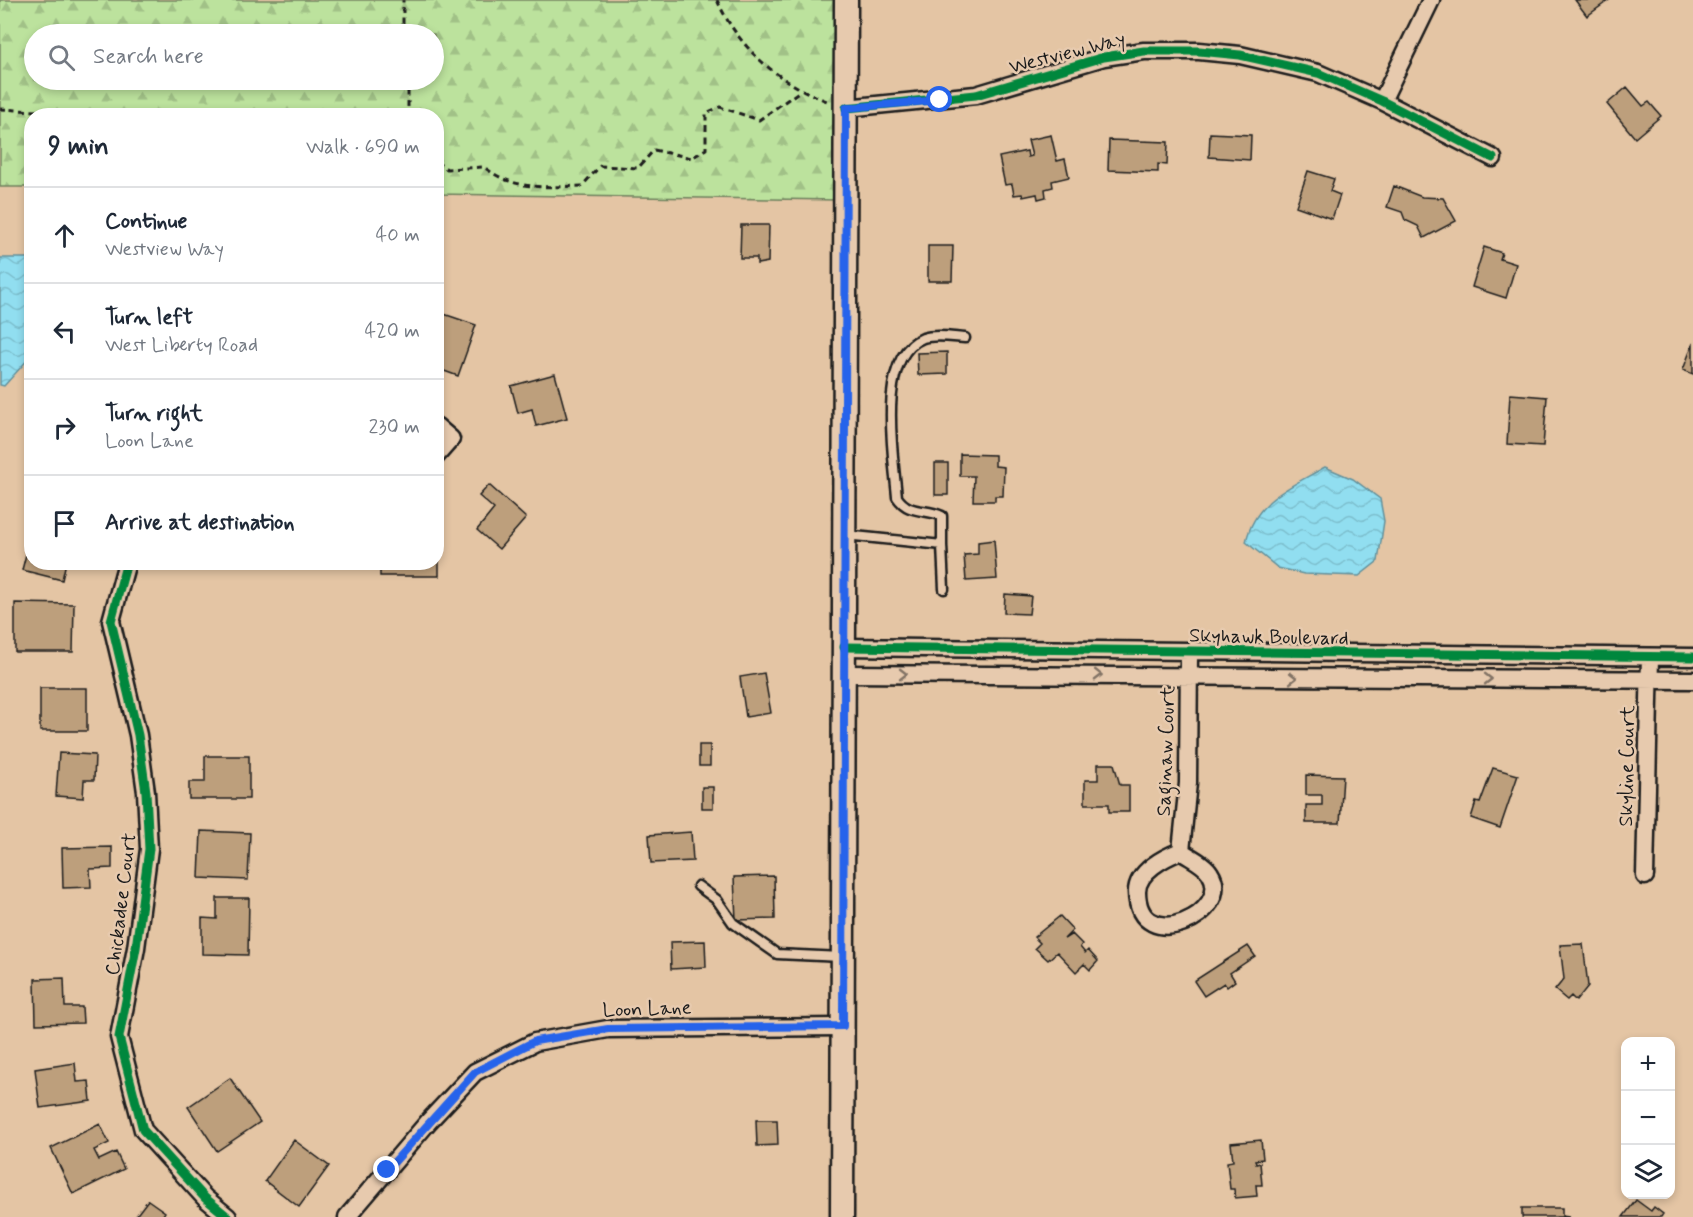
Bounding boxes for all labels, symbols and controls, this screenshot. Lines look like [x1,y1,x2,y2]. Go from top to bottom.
search box [24,24,444,90]
street label: Westview Way [1006,26,1128,81]
icon: search [45,41,78,74]
text: Search here [93,43,204,71]
route start [926,86,952,112]
text: 9 min [48,130,109,164]
text: Walk · 690 m [306,134,420,161]
text: Continue [105,208,187,236]
icon: ahead [48,219,81,252]
text: 40 m [376,222,420,249]
text: Westview Way [105,236,224,263]
text: Turn left [105,304,193,332]
icon: left [48,315,81,348]
text: 420 m [364,318,420,345]
text: West Liberty Road [105,332,258,359]
text: Turn right [105,400,203,428]
icon: right [48,411,81,444]
text: 230 m [368,414,420,441]
text: Loon Lane [105,428,194,455]
icon: arrive [48,507,81,540]
text: Arrive at destination [105,509,295,537]
street label: Skyhawk Boulevard [1189,623,1349,652]
one-way arrow [899,668,908,680]
one-way arrow [1094,669,1103,681]
one-way arrow [1289,672,1298,684]
one-way arrow [1484,673,1493,685]
street label: Saginaw Court [1151,685,1184,817]
street label: Skyline Court [1613,705,1642,827]
street label: Chickadee Court [99,832,144,977]
street label: Loon Lane [602,994,692,1025]
map controls [1621,1037,1675,1199]
button: + [1621,1037,1675,1091]
button: − [1621,1091,1675,1145]
button: layers [1621,1145,1675,1199]
route end [373,1156,399,1182]

